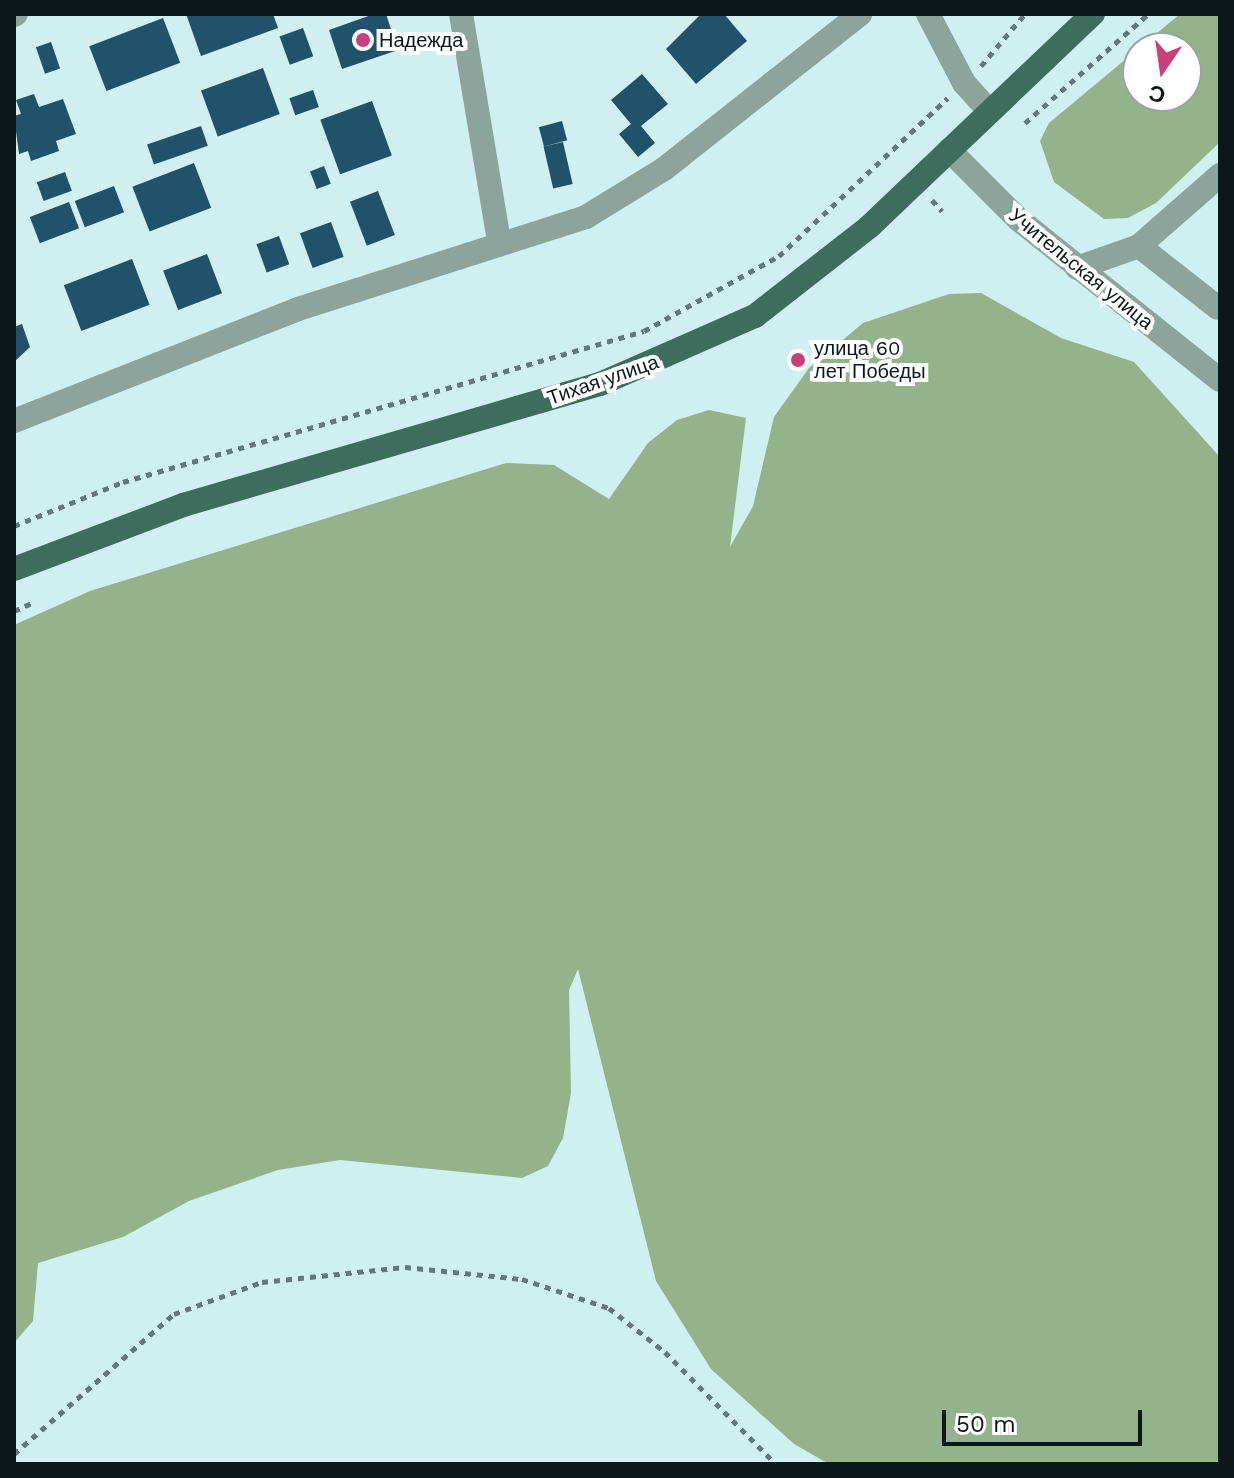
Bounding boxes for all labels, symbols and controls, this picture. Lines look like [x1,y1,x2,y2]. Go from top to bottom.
place label: Надежда [379,28,463,52]
marker: Надежда [354,31,372,49]
north arrow [1122,32,1202,112]
text: С [1146,80,1167,108]
street label: Учительская улица [1004,203,1158,335]
place label: улица 60 лет Победы [814,336,926,383]
street label: Тихая улица [544,350,662,410]
marker: улица 60 лет Победы [789,351,807,369]
scale bar [946,1394,1146,1444]
text: 50 m [956,1410,1016,1438]

